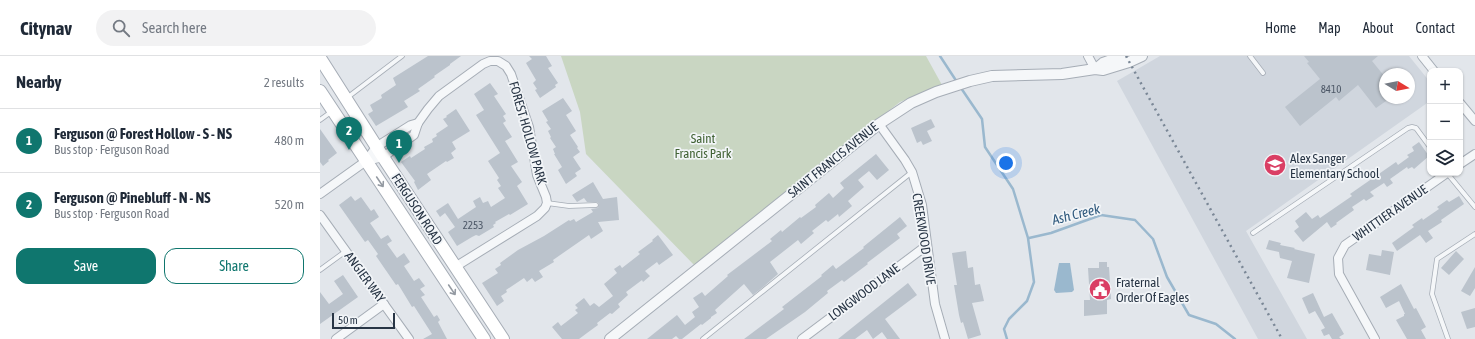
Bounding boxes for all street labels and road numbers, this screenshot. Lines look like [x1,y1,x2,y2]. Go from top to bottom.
street label: FOREST HOLLOW PARK [506,80,550,187]
street label: SAINT FRANCIS AVENUE [785,119,881,201]
street label: FERGUSON ROAD [388,171,446,247]
street label: WHITTIER AVENUE [1350,181,1431,244]
street label: CREEKWOOD DRIVE [909,192,939,286]
street label: ANGIER WAY [342,249,388,305]
street label: LONGWOOD LANE [826,260,903,324]

